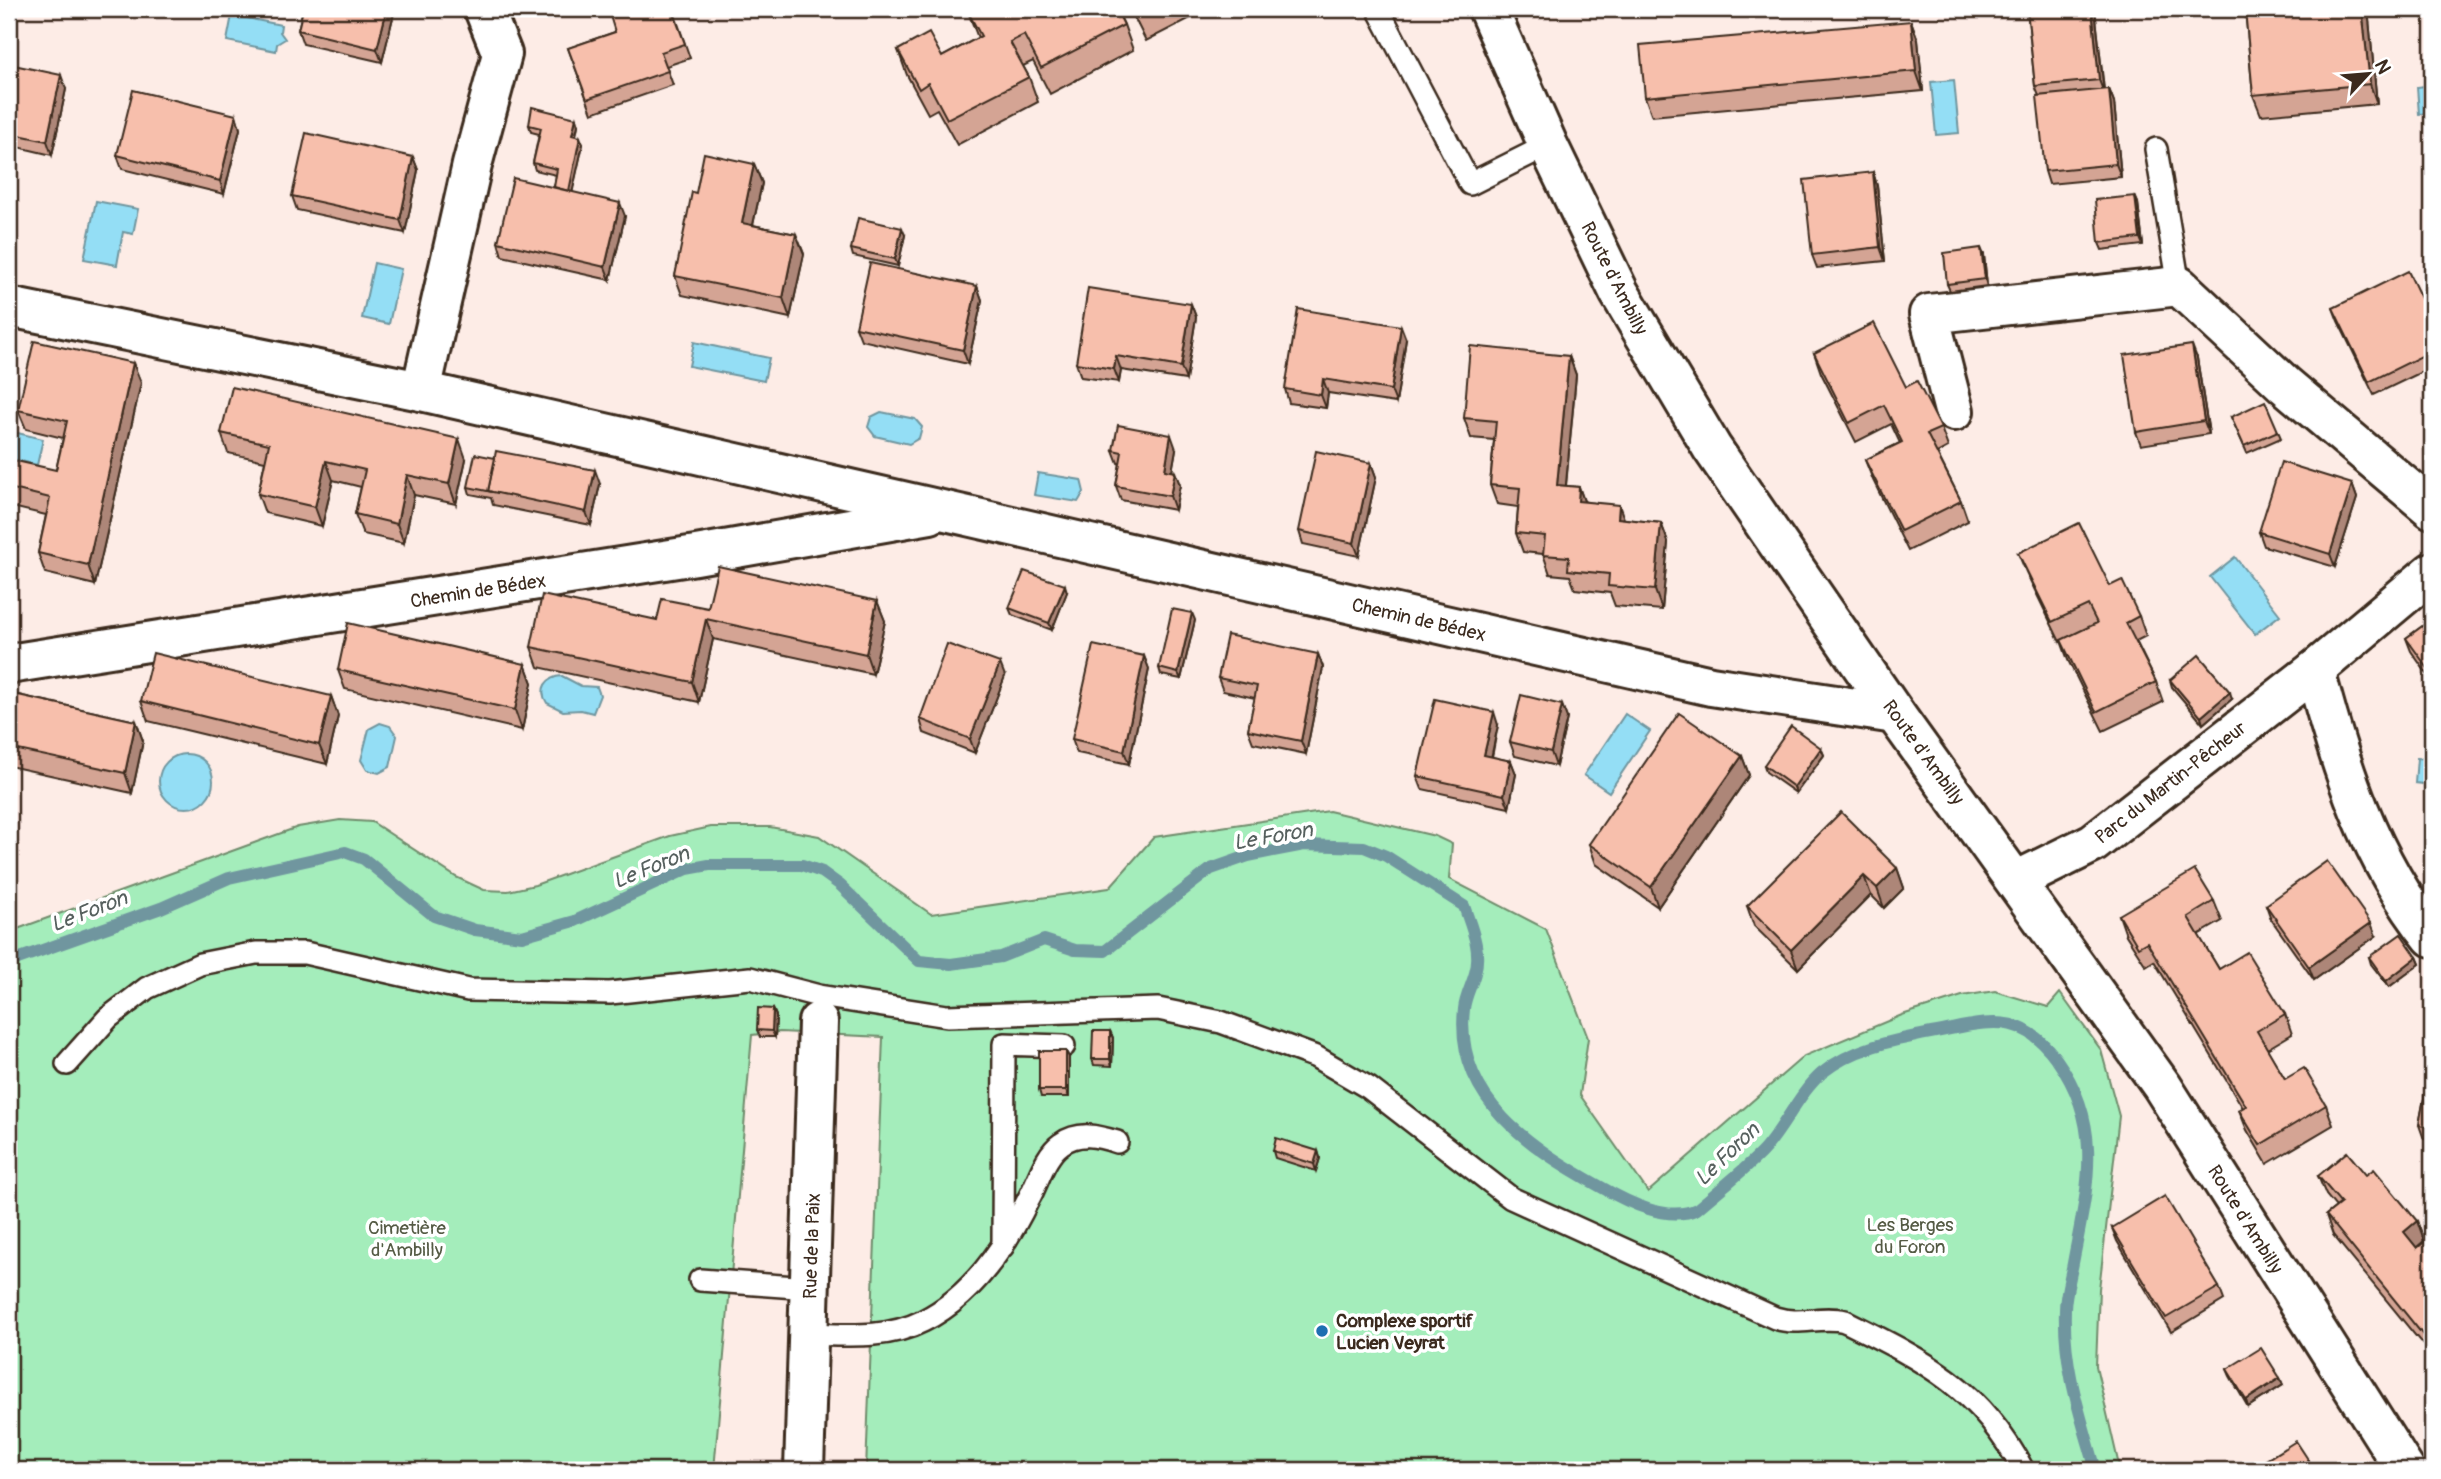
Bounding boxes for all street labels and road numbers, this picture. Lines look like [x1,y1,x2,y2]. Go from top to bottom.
street label: Route d'Ambilly [1575,218,1653,339]
street label: Chemin de Bédex [409,568,548,614]
street label: Chemin de Bédex [1349,593,1488,647]
street label: Route d'Ambilly [1877,696,1969,810]
street label: Parc du Martin-Pêcheur [2090,716,2251,849]
street label: Route d'Ambilly [2202,1161,2288,1278]
street label: Rue de la Paix [798,1193,826,1299]

